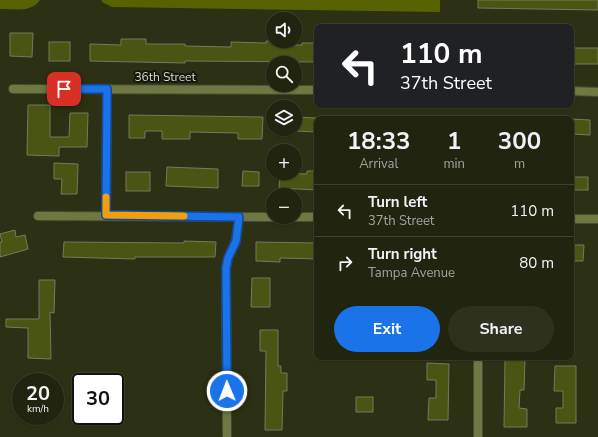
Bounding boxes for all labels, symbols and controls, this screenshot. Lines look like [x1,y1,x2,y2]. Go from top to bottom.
map controls [266,12,302,224]
button: sound [266,12,302,48]
text: 110 m [400,35,483,73]
icon: left [334,40,386,92]
button: search [266,56,302,92]
street label: 36th Street [134,69,196,85]
text: 37th Street [400,71,492,95]
pin [47,72,81,106]
icon: arrive [53,78,75,100]
button: layers [266,100,302,136]
text: 18:33 [347,125,410,157]
text: 1 [447,125,461,157]
text: 300 [498,125,541,157]
button: + [266,144,302,180]
text: Arrival [359,155,398,173]
text: min [443,155,465,173]
text: m [514,155,525,173]
button: − [266,188,302,224]
text: Turn left [368,192,427,212]
icon: left [334,200,356,222]
text: 110 m [510,201,554,221]
text: 37th Street [368,212,434,230]
text: Turn right [368,244,437,264]
icon: right [334,252,356,274]
text: 80 m [519,253,554,273]
text: Tampa Avenue [368,264,455,282]
button: Exit [334,306,440,352]
button: Share [448,306,554,352]
position arrow [206,370,248,412]
speed limit sign: 30 [72,373,124,425]
text: 20 [26,380,50,407]
text: km/h [27,402,49,416]

